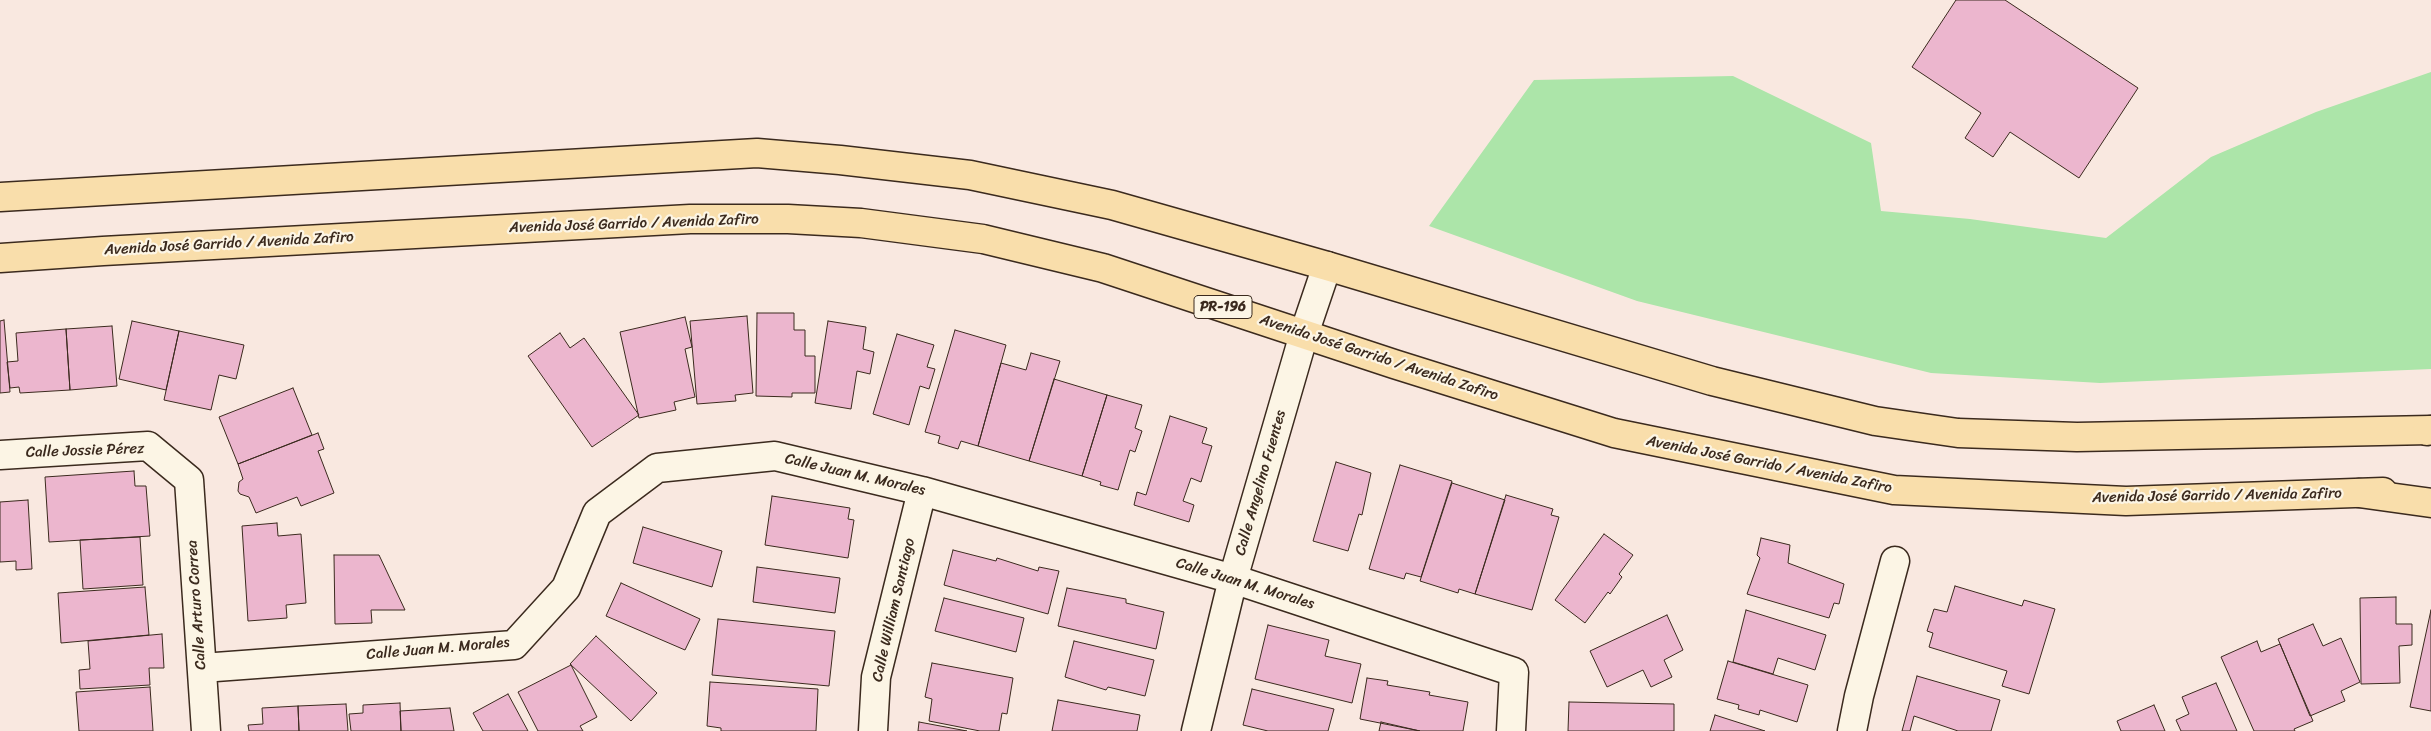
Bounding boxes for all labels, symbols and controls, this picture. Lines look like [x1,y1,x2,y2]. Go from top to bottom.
street label: Avenida José Garrido / Avenida Zafiro [509,211,759,237]
street label: Avenida José Garrido / Avenida Zafiro [104,228,354,260]
road number: PR-196 [1194,296,1252,318]
street label: Avenida José Garrido / Avenida Zafiro [1257,311,1501,405]
street label: Calle Angelino Fuentes [1232,408,1290,558]
street label: Avenida José Garrido / Avenida Zafiro [1645,432,1893,498]
street label: Calle Jossie Pérez [25,440,145,462]
street label: Calle Juan M. Morales [783,450,927,500]
street label: Avenida José Garrido / Avenida Zafiro [2092,485,2342,507]
street label: Calle William Santiago [869,536,919,684]
street label: Calle Arturo Correa [183,540,211,670]
street label: Calle Juan M. Morales [1174,554,1316,614]
street label: Calle Juan M. Morales [366,634,510,664]

